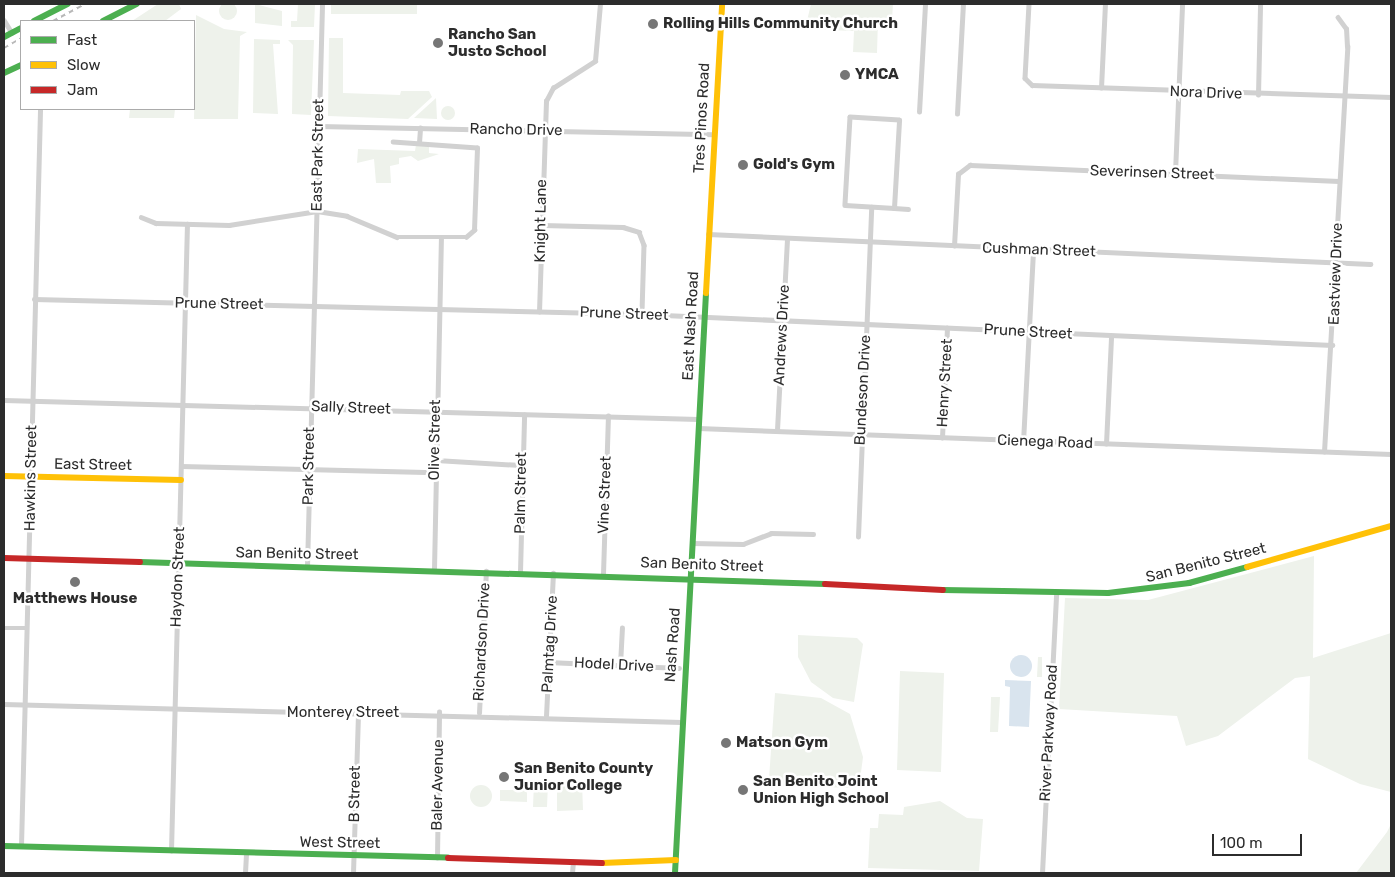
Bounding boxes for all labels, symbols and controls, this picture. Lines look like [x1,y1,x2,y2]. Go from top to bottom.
place label: Rolling Hills Community Church [663,15,898,33]
marker: Rolling Hills Community Church [647,18,659,30]
legend [20,20,195,110]
place label: Rancho San Justo School [448,25,546,60]
text: Fast [67,31,97,49]
marker: Rancho San Justo School [432,37,444,49]
text: Slow [67,56,100,74]
street label: Tres Pinos Road [690,62,714,174]
place label: YMCA [855,66,899,84]
marker: YMCA [839,69,851,81]
text: Jam [67,81,98,99]
street label: Nora Drive [1169,83,1243,103]
street label: East Park Street [308,98,328,212]
street label: Rancho Drive [469,120,563,140]
place label: Gold's Gym [753,156,835,174]
marker: Gold's Gym [737,159,749,171]
street label: Severinsen Street [1089,162,1215,184]
street label: Knight Lane [531,179,551,263]
street label: Eastview Drive [1325,222,1347,326]
street label: Cushman Street [982,239,1096,261]
street label: East Nash Road [679,271,703,381]
street label: Andrews Drive [770,284,794,386]
street label: Prune Street [174,294,264,314]
street label: Prune Street [579,303,669,325]
street label: Prune Street [983,321,1073,343]
street label: Bundeson Drive [851,334,875,446]
street label: Henry Street [934,338,956,428]
street label: Sally Street [311,398,391,418]
street label: Olive Street [425,399,445,481]
street label: Hawkins Street [21,425,41,531]
street label: Park Street [299,427,319,505]
street label: Cienega Road [997,431,1093,453]
street label: Palm Street [511,452,531,534]
street label: East Street [54,455,132,475]
street label: Vine Street [595,456,615,534]
street label: Haydon Street [167,526,189,628]
street label: San Benito Street [1144,539,1268,587]
street label: San Benito Street [235,544,359,564]
street label: San Benito Street [640,554,764,576]
marker: Matthews House [69,576,81,588]
street label: Richardson Drive [470,582,494,702]
place label: Matthews House [13,590,137,608]
street label: Palmtag Drive [538,595,562,693]
street label: Nash Road [661,607,685,683]
street label: Hodel Drive [574,654,654,676]
street label: River Parkway Road [1036,664,1062,802]
street label: Monterey Street [287,704,399,722]
place label: Matson Gym [736,734,828,752]
marker: Matson Gym [720,737,732,749]
street label: Baler Avenue [428,739,448,831]
place label: San Benito County Junior College [514,759,653,794]
street label: B Street [346,765,364,823]
marker: San Benito County Junior College [498,771,510,783]
place label: San Benito Joint Union High School [753,772,889,807]
marker: San Benito Joint Union High School [737,784,749,796]
scale bar [1215,824,1305,856]
street label: West Street [300,833,380,853]
text: 100 m [1220,834,1262,852]

